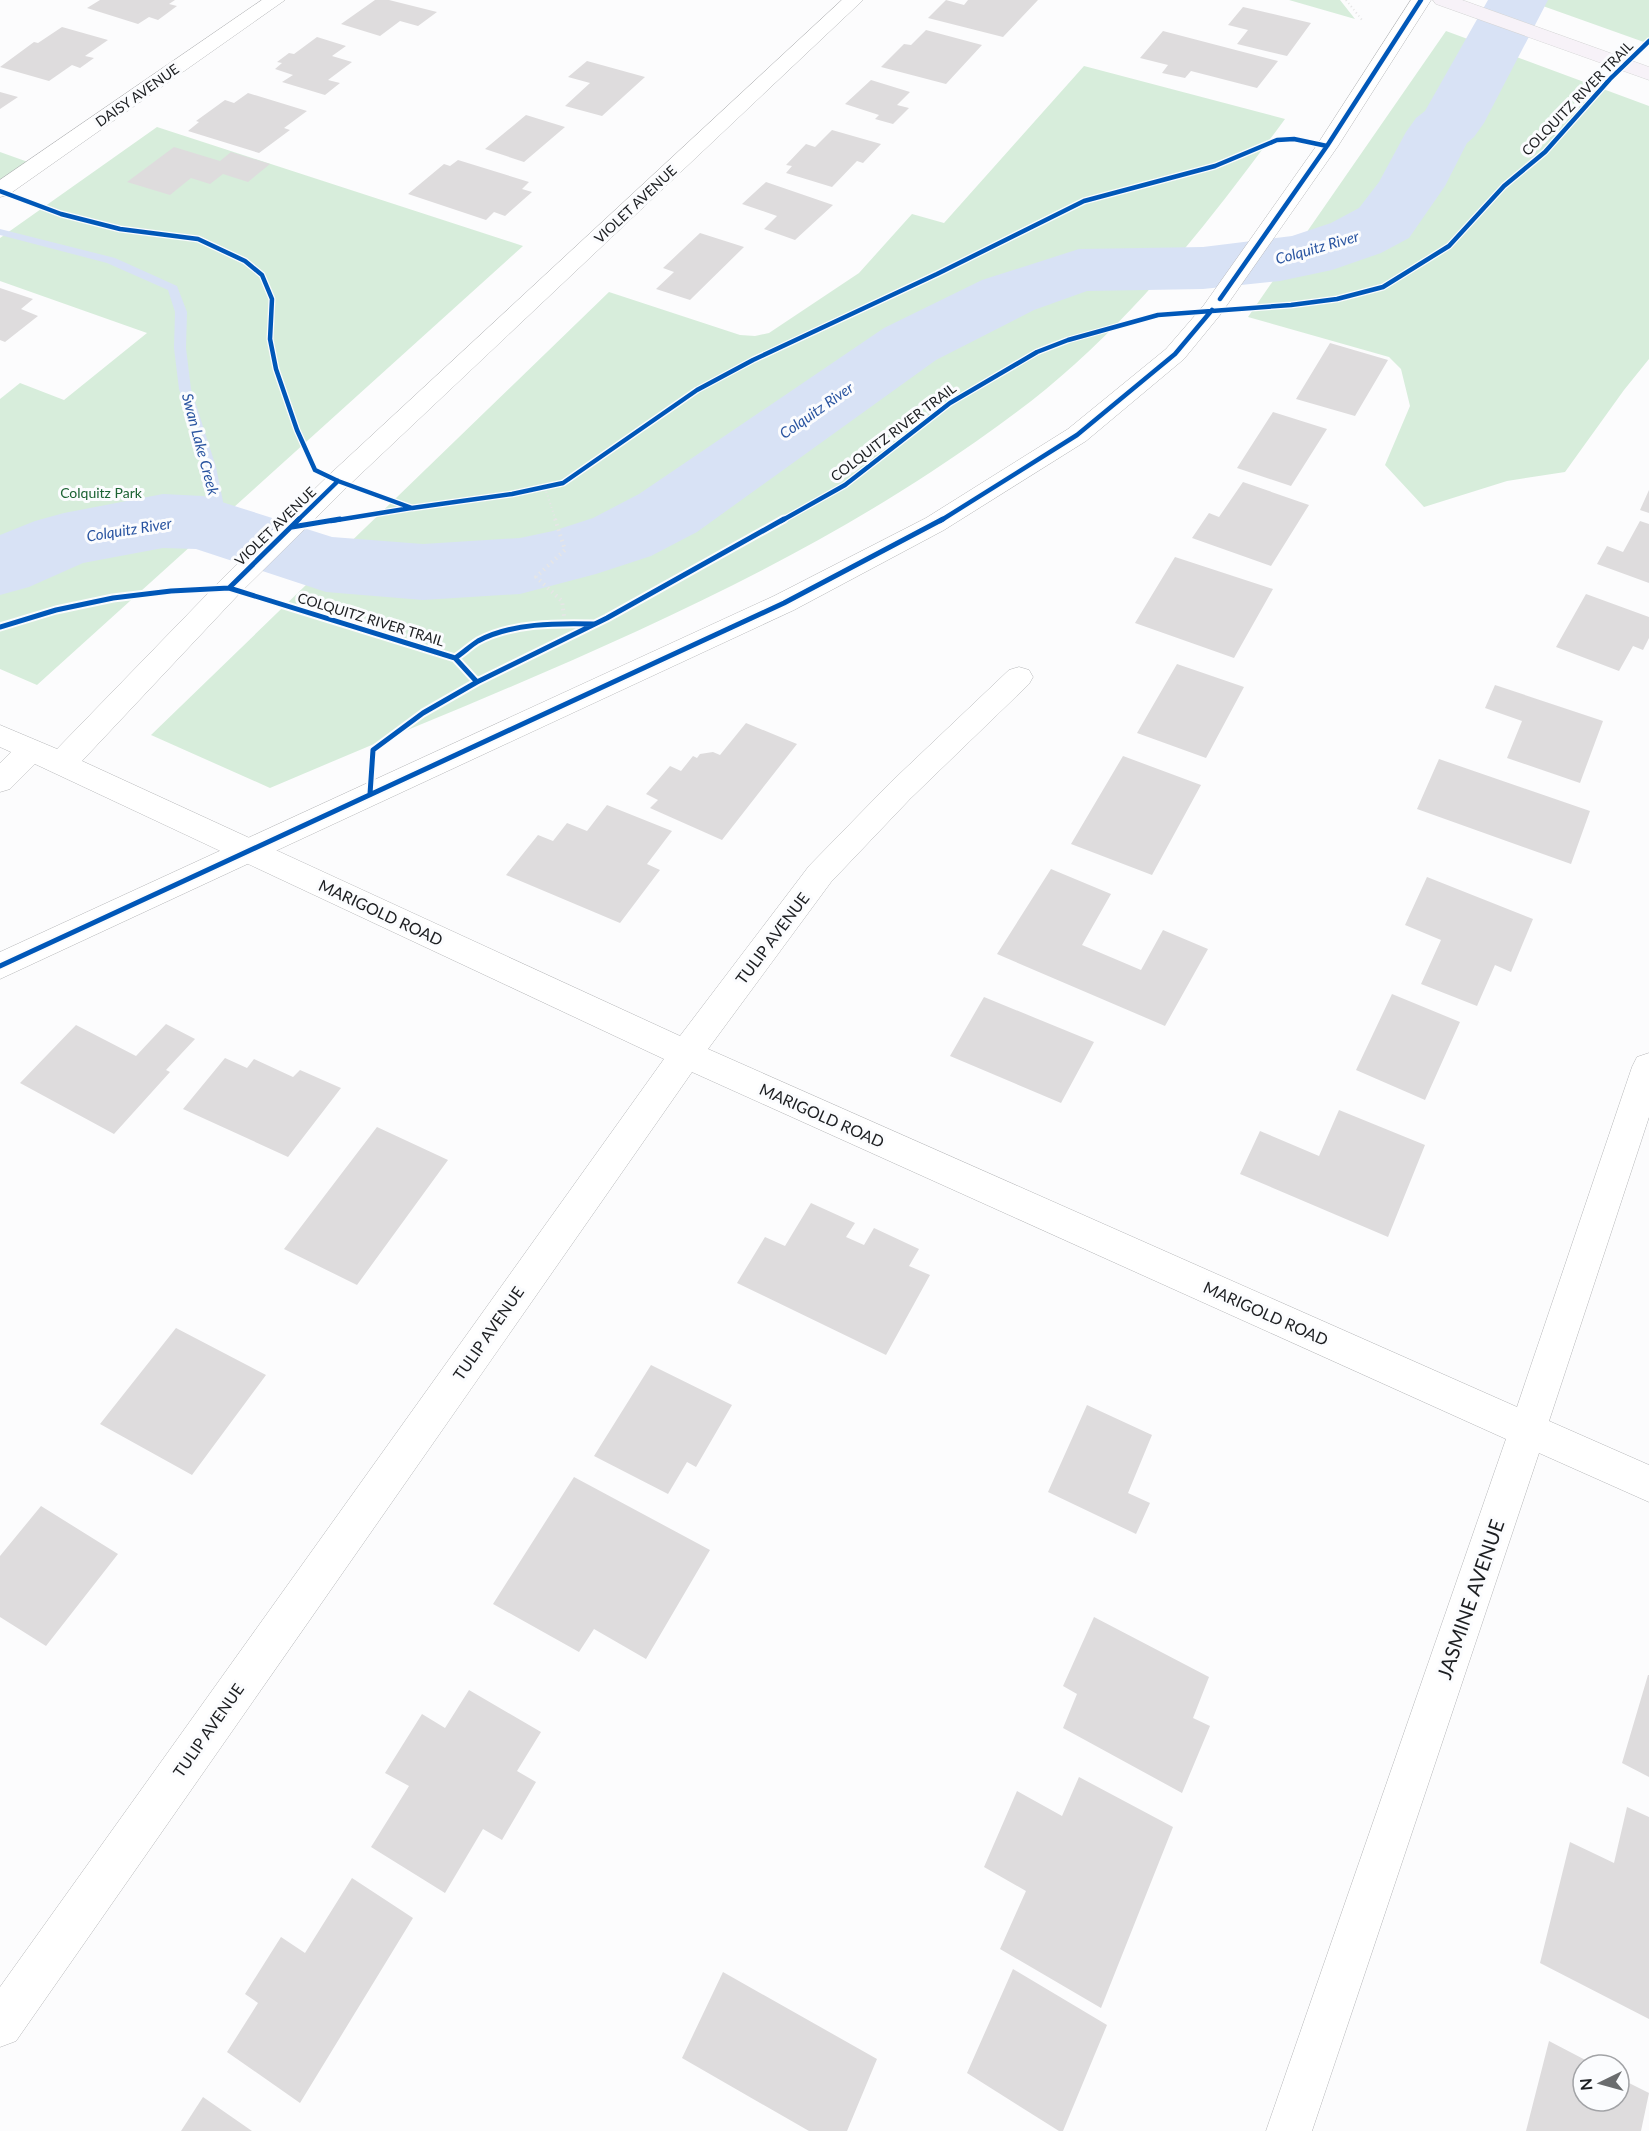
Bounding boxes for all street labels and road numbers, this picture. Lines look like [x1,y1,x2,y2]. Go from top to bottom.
street label: COLQUITZ RIVER TRAIL [1518,37,1636,159]
street label: DAISY AVENUE [92,60,182,130]
street label: VIOLET AVENUE [590,162,680,246]
street label: COLQUITZ RIVER TRAIL [827,379,959,485]
street label: VIOLET AVENUE [231,483,319,569]
street label: COLQUITZ RIVER TRAIL [296,589,446,649]
street label: MARIGOLD ROAD [316,875,446,949]
street label: TULIP AVENUE [731,888,813,988]
street label: MARIGOLD ROAD [757,1079,887,1151]
street label: MARIGOLD ROAD [1201,1277,1331,1349]
street label: TULIP AVENUE [449,1283,527,1383]
street label: JASMINE AVENUE [1431,1516,1509,1682]
street label: TULIP AVENUE [169,1680,247,1780]

